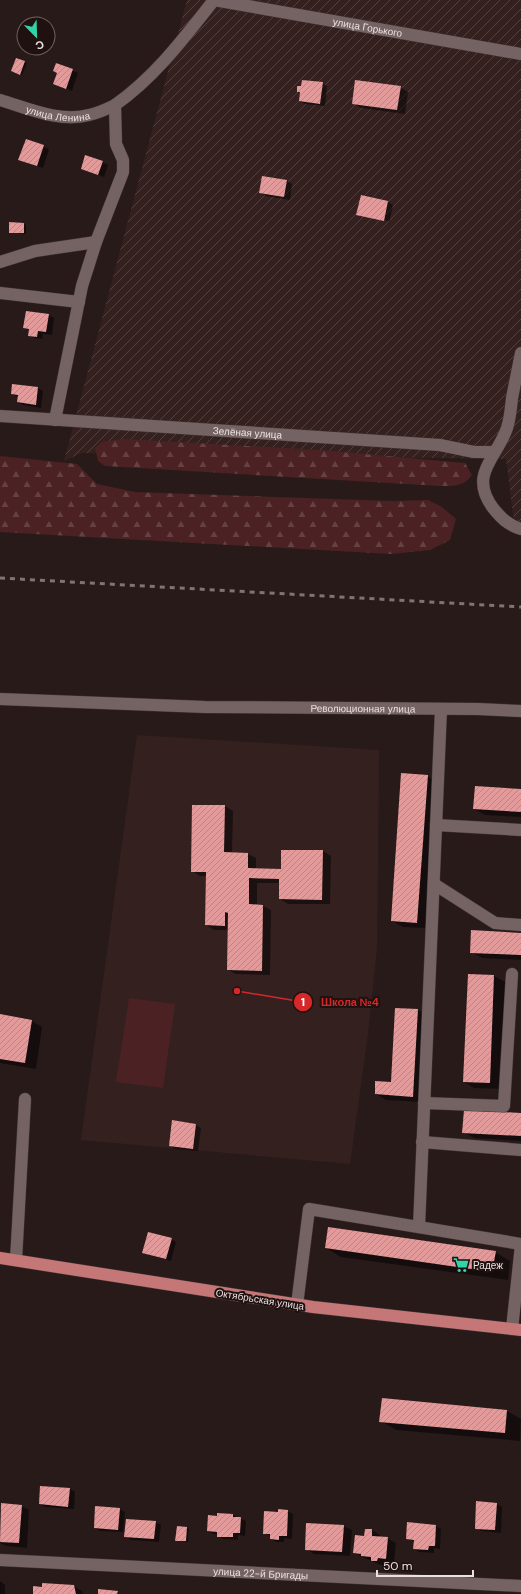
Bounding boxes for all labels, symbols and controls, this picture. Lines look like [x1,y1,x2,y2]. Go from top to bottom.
street label: улица Горького [332,15,404,40]
north arrow [16,16,56,56]
text: С [33,37,46,53]
street label: улица Ленина [24,103,92,124]
street label: Зелёная улица [212,424,283,442]
street label: Революционная улица [310,702,416,716]
callout: Школа №4 [293,990,387,1013]
text: 1 [301,994,305,1010]
text: Школа №4 [321,995,379,1009]
supermarket icon: Радеж [452,1256,470,1274]
place label: Радеж [473,1259,503,1272]
street label: Октябрьская улица [215,1286,306,1313]
scale bar [377,1552,473,1578]
text: 50 m [383,1558,412,1574]
street label: улица 22-й Бригады [213,1565,308,1582]

